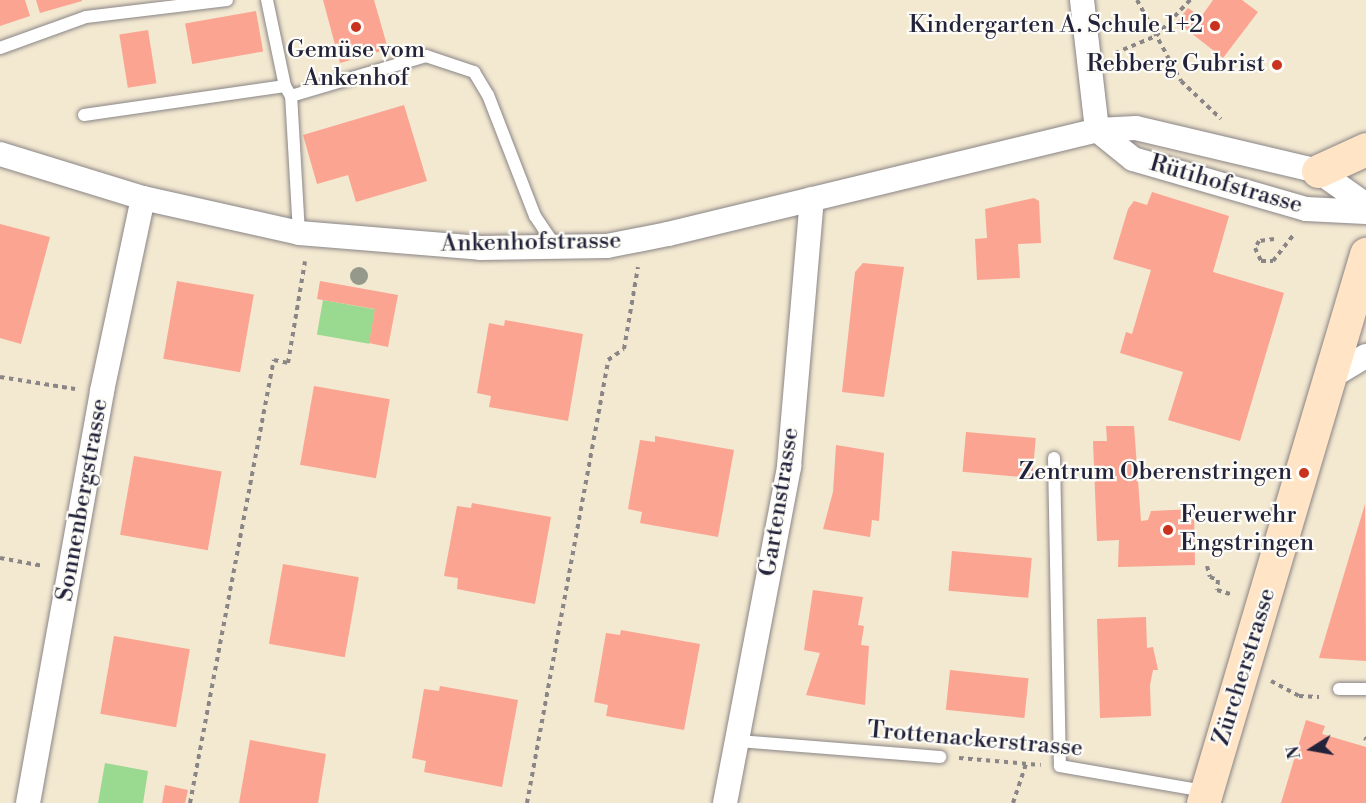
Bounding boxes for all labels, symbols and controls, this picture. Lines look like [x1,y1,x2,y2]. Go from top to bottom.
place label: Kindergarten A. Schule 1+2 [909,12,1203,40]
marker: Kindergarten A. Schule 1+2 [1208,19,1222,33]
marker: Gemüse vom Ankenhof [349,20,363,34]
place label: Gemüse vom Ankenhof [287,37,425,93]
place label: Rebberg Gubrist [1086,51,1265,79]
marker: Rebberg Gubrist [1270,58,1284,72]
street label: Rütihofstrasse [1146,149,1306,221]
street label: Ankenhofstrasse [440,227,622,259]
street label: Sonnenbergstrasse [51,396,115,604]
street label: Gartenstrasse [754,425,806,579]
place label: Zentrum Oberenstringen [1019,459,1292,487]
marker: Zentrum Oberenstringen [1297,466,1311,480]
place label: Feuerwehr Engstringen [1180,502,1314,558]
marker: Feuerwehr Engstringen [1161,523,1175,537]
street label: Zürcherstrasse [1207,585,1283,749]
street label: Trottenackerstrasse [866,716,1084,764]
north arrow [1282,719,1342,779]
text: N [1283,744,1305,761]

